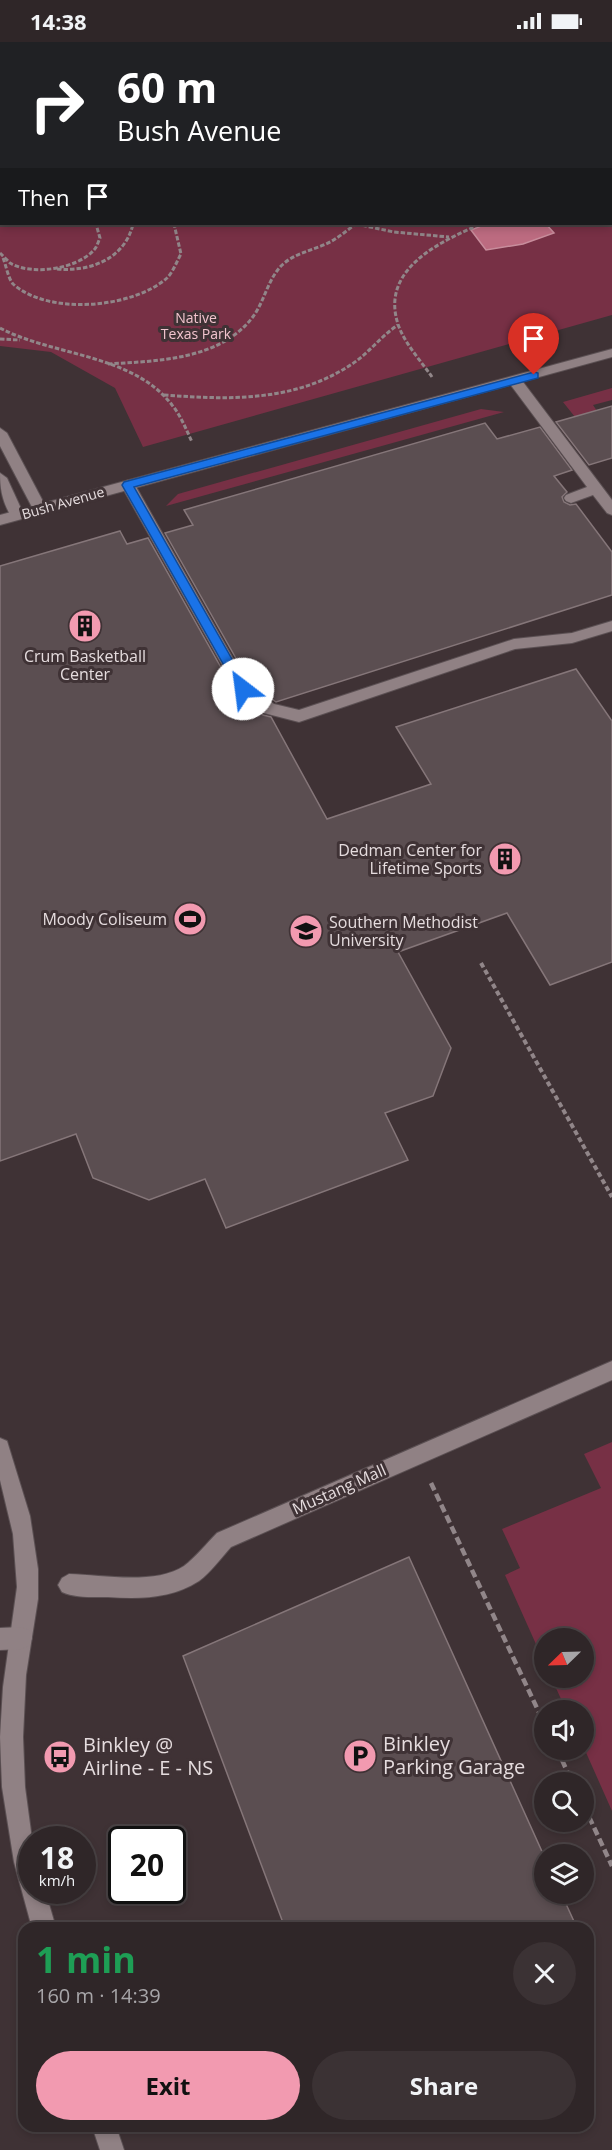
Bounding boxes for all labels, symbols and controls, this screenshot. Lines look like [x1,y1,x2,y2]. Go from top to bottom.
text: 14:38 [30,6,87,36]
text: 60 m [117,58,217,115]
icon: right [18,66,96,144]
text: Bush Avenue [117,112,281,149]
icon: arrive [81,180,114,213]
text: Then [18,182,69,212]
park label: Native Texas Park [161,308,232,343]
pin [508,313,559,375]
icon: arrive [517,322,550,355]
street label: Bush Avenue [19,482,107,523]
building icon: Crum Basketball Center [67,608,103,644]
place label: Crum Basketball Center [24,645,146,685]
position arrow [211,657,275,721]
place label: Dedman Center for Lifetime Sports [338,839,482,879]
building icon: Dedman Center for Lifetime Sports [487,841,523,877]
sports icon: Moody Coliseum [172,901,208,937]
place label: Moody Coliseum [42,908,167,930]
place label: Southern Methodist University [329,911,478,951]
school or university icon: Southern Methodist University [288,913,324,949]
street label: Mustang Mall [289,1459,389,1519]
north arrow [534,1628,594,1688]
map controls [534,1628,594,1904]
button: sound [534,1700,594,1760]
place label: Binkley Parking Garage [383,1730,525,1780]
place label: Binkley @ Airline - E - NS [83,1731,213,1781]
parking icon: Binkley Parking Garage [342,1738,378,1774]
bus stop icon: Binkley @ Airline - E - NS [42,1739,78,1775]
button: search [534,1772,594,1832]
speed limit sign: 20 [108,1826,186,1904]
text: 18 [40,1837,74,1878]
button: layers [534,1844,594,1904]
text: km/h [39,1870,75,1890]
text: 1 min [36,1935,136,1984]
button: close [513,1942,576,2005]
text: 160 m · 14:39 [36,1982,161,2009]
button: Exit [36,2051,300,2120]
button: Share [312,2051,576,2120]

